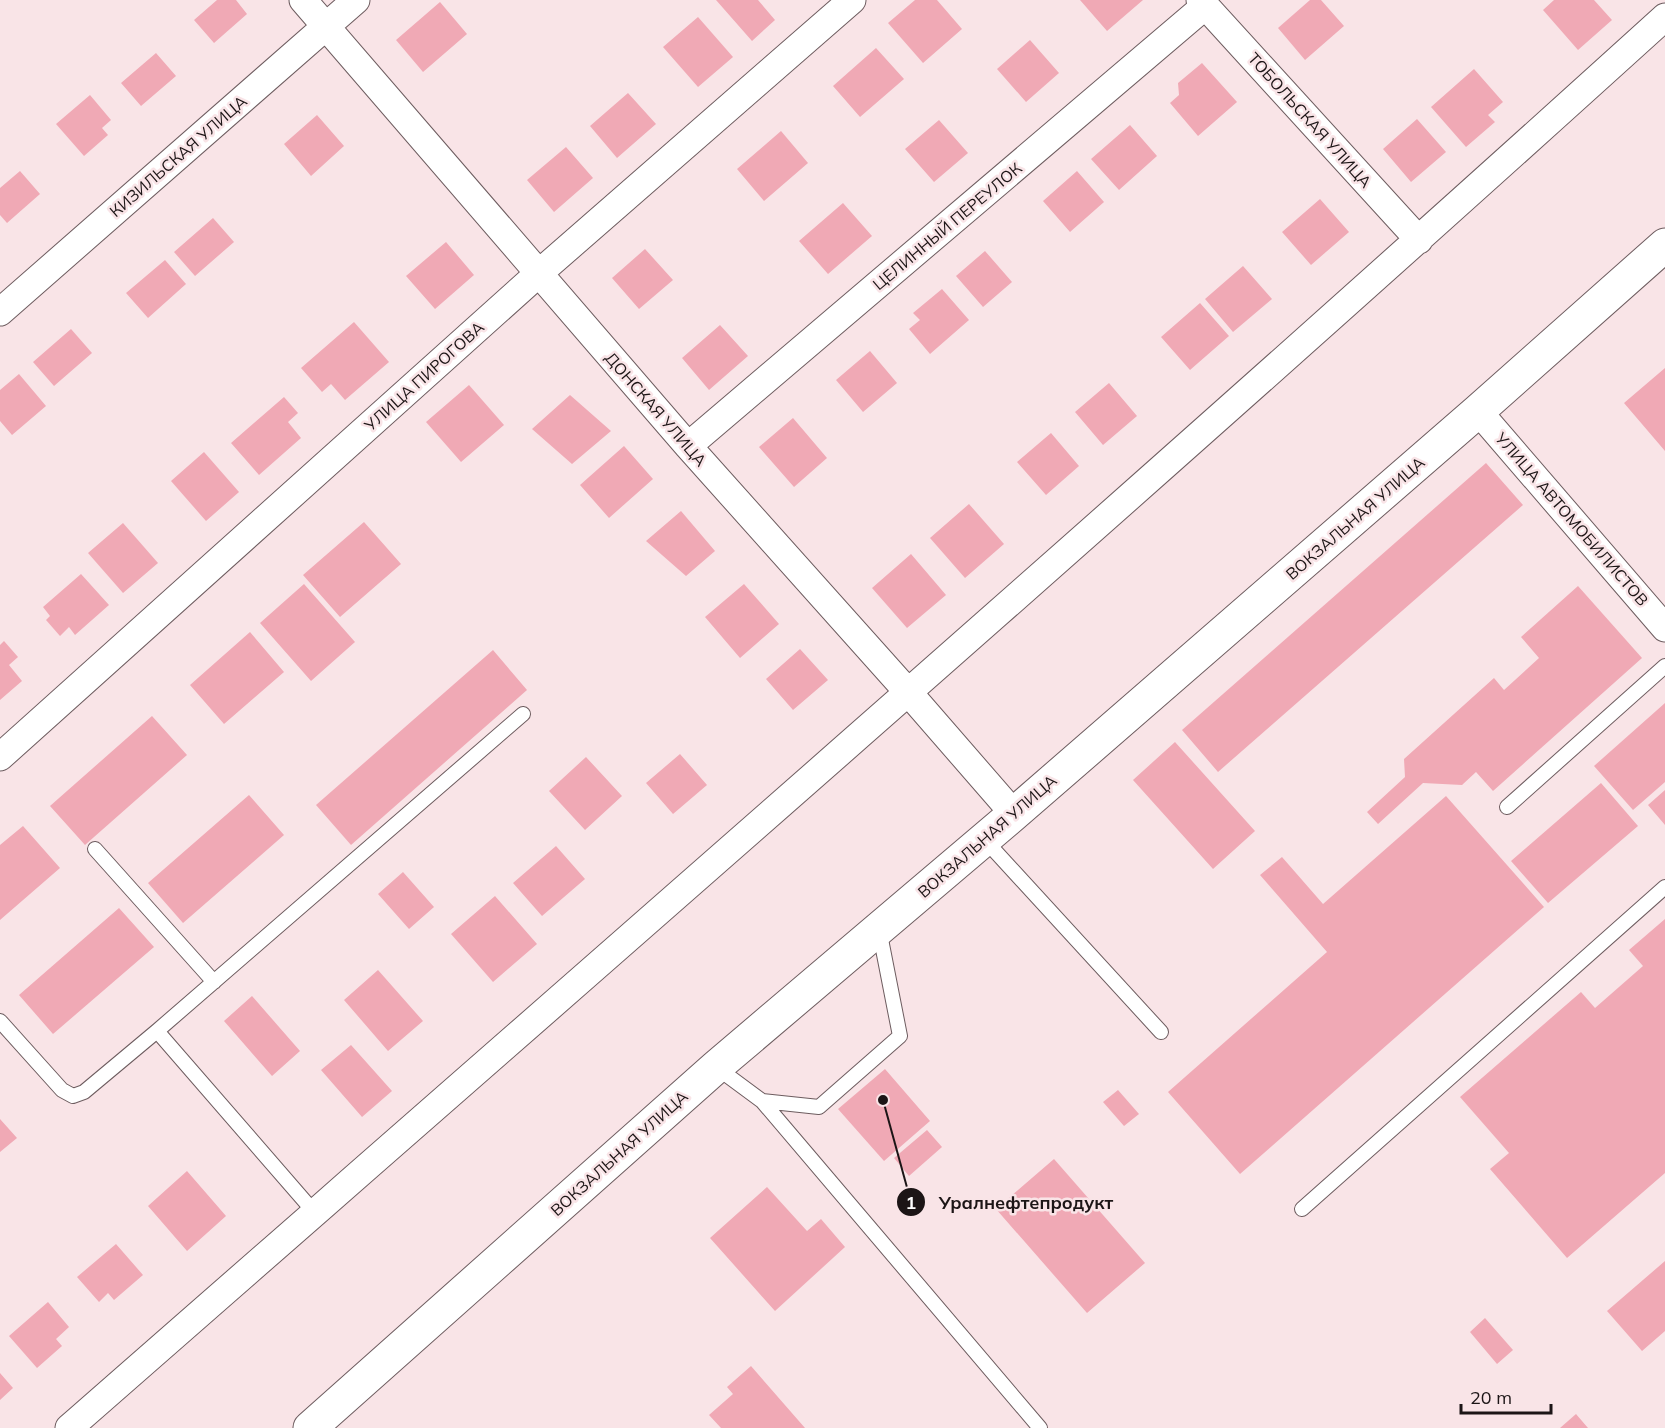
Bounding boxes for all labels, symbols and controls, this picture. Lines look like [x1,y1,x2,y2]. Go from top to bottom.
street label: ТОБОЛЬСКАЯ УЛИЦА [1244,48,1376,192]
street label: КИЗИЛЬСКАЯ УЛИЦА [105,91,251,221]
street label: ЦЕЛИННЫЙ ПЕРЕУЛОК [868,158,1026,294]
street label: УЛИЦА ПИРОГОВА [359,317,488,436]
street label: ДОНСКАЯ УЛИЦА [601,348,711,470]
street label: УЛИЦА АВТОМОБИЛИСТОВ [1491,427,1653,610]
street label: ВОКЗАЛЬНАЯ УЛИЦА [1281,452,1429,584]
street label: ВОКЗАЛЬНАЯ УЛИЦА [913,770,1061,902]
street label: ВОКЗАЛЬНАЯ УЛИЦА [546,1086,692,1220]
callout: Уралнефтепродукт [896,1184,1125,1220]
text: 1 [906,1191,916,1214]
text: Уралнефтепродукт [938,1191,1113,1214]
scale bar [1461,1377,1551,1415]
text: 20 m [1470,1386,1512,1409]

